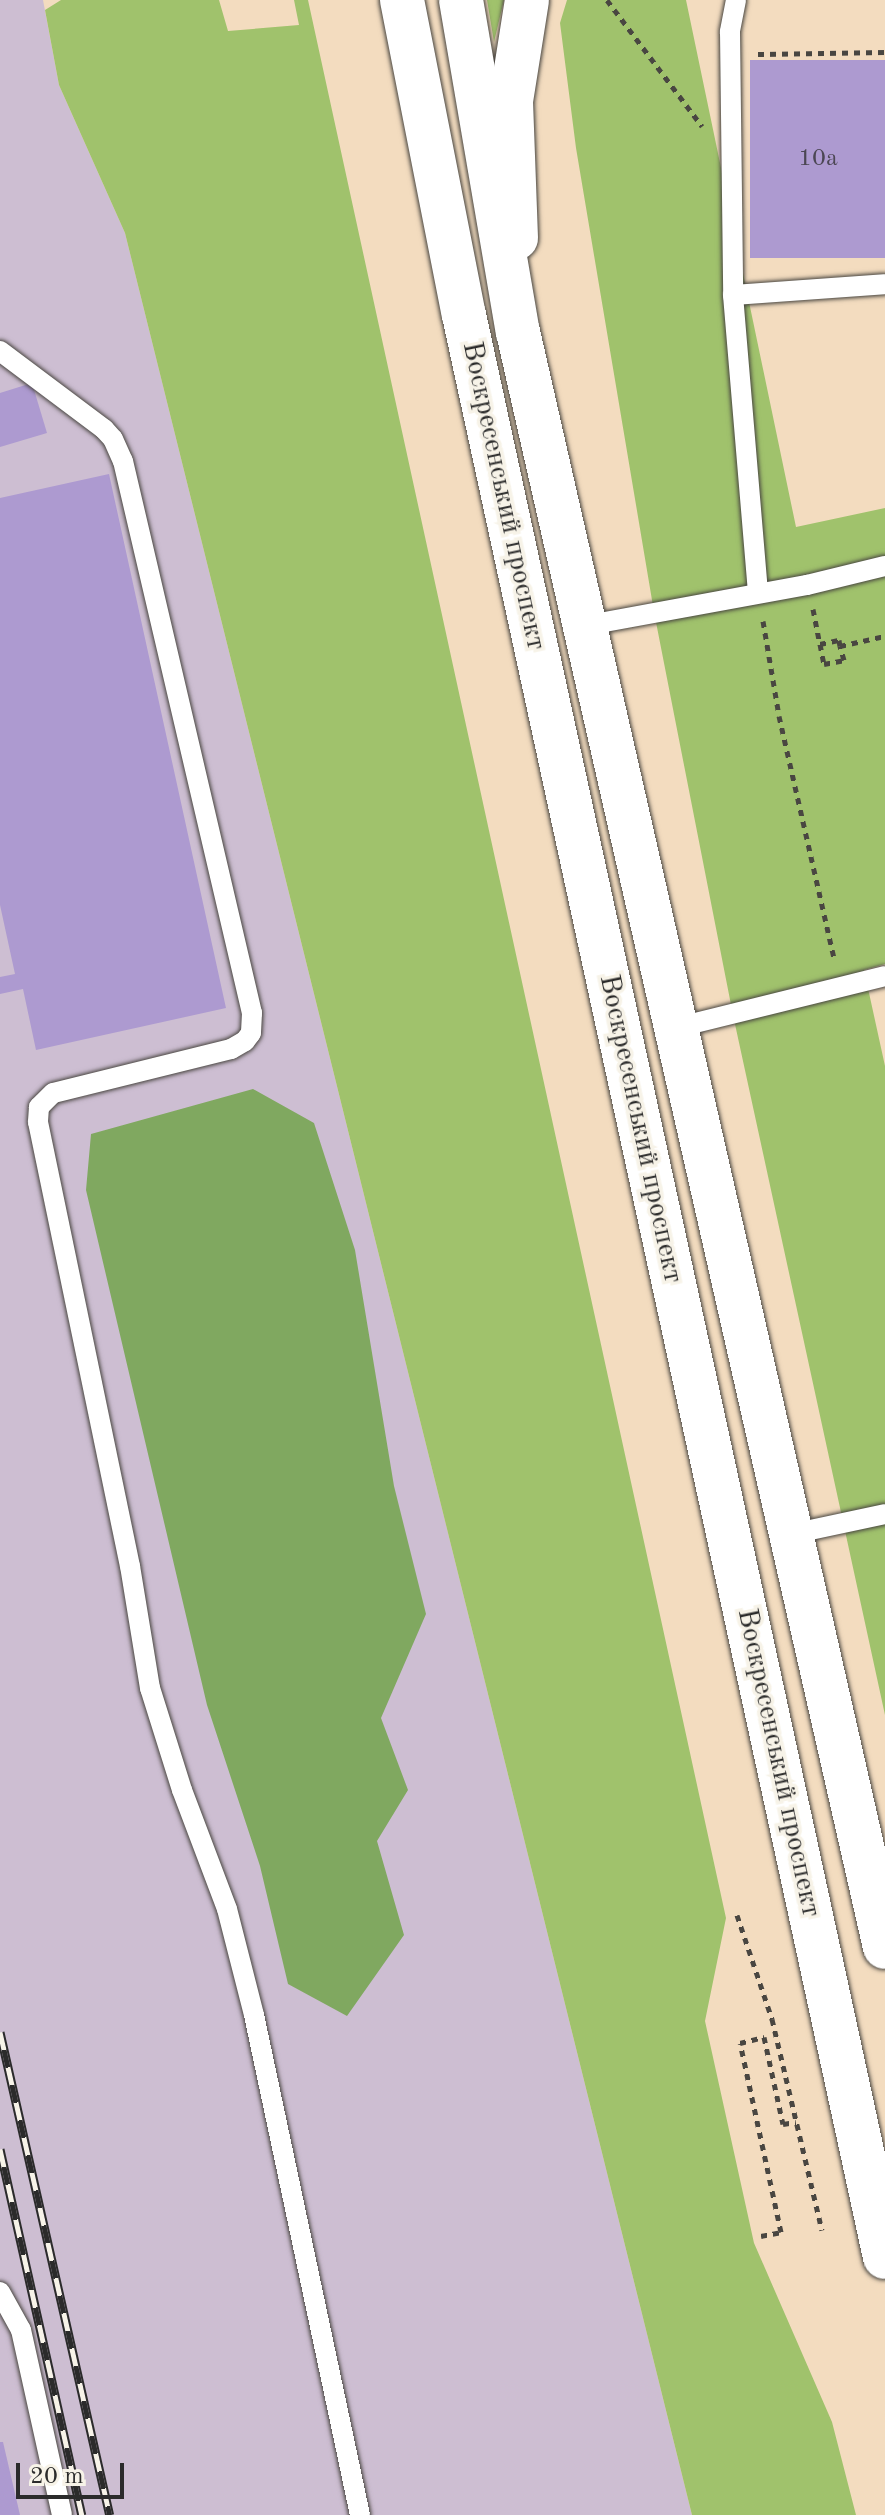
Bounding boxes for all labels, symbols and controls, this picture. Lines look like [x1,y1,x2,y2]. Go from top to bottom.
house number: 10а [798,146,838,174]
street label: Воскресенський проспект [454,339,552,653]
street label: Воскресенський проспект [591,972,689,1286]
street label: Воскресенський проспект [729,1606,827,1920]
scale bar [20,2447,128,2497]
text: 20 m [30,2465,84,2489]

